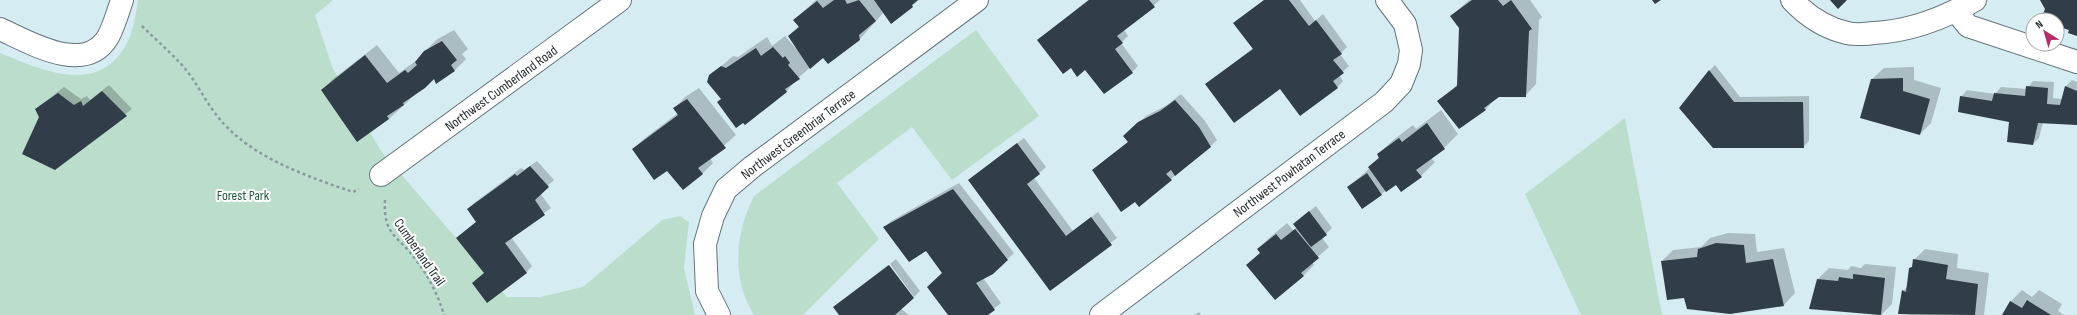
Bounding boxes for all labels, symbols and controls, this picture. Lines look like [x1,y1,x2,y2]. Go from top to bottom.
north arrow [2025,12,2065,52]
text: N [2033,17,2046,31]
street label: Northwest Cumberland Road [442,42,561,135]
street label: Northwest Greenbriar Terrace [738,86,859,183]
street label: Northwest Powhatan Terrace [1230,126,1349,221]
park label: Forest Park [217,187,270,204]
street label: Cumberland Trail [390,215,449,289]

